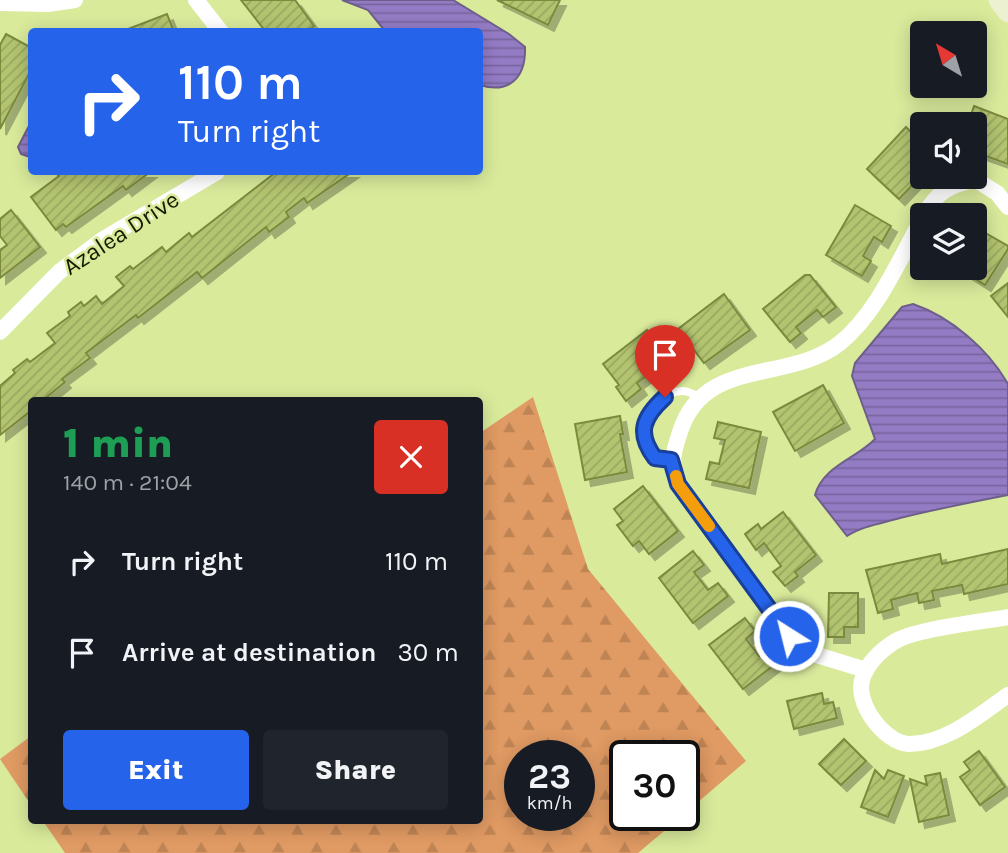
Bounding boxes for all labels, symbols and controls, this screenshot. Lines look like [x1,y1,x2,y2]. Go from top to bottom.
north arrow [910,21,987,98]
map controls [910,21,987,280]
text: 110 m [178,54,303,111]
icon: right [63,56,154,147]
button: sound [910,112,987,189]
text: Turn right [178,113,320,150]
street label: Azalea Drive [58,185,184,281]
button: layers [910,203,987,280]
pin [635,325,695,397]
icon: arrive [646,336,684,374]
text: 1 min [63,418,173,468]
button: close [374,420,448,494]
text: 140 m · 21:04 [63,469,192,496]
icon: right [63,543,101,581]
text: Turn right [122,546,243,577]
text: 110 m [385,546,448,577]
position arrow [752,599,826,673]
icon: arrive [63,634,101,672]
text: Arrive at destination [122,637,376,668]
text: 30 m [397,637,459,668]
button: Exit [63,730,249,810]
button: Share [263,730,448,810]
speed limit sign: 30 [609,740,700,831]
text: 23 [528,756,571,797]
text: km/h [527,792,572,814]

